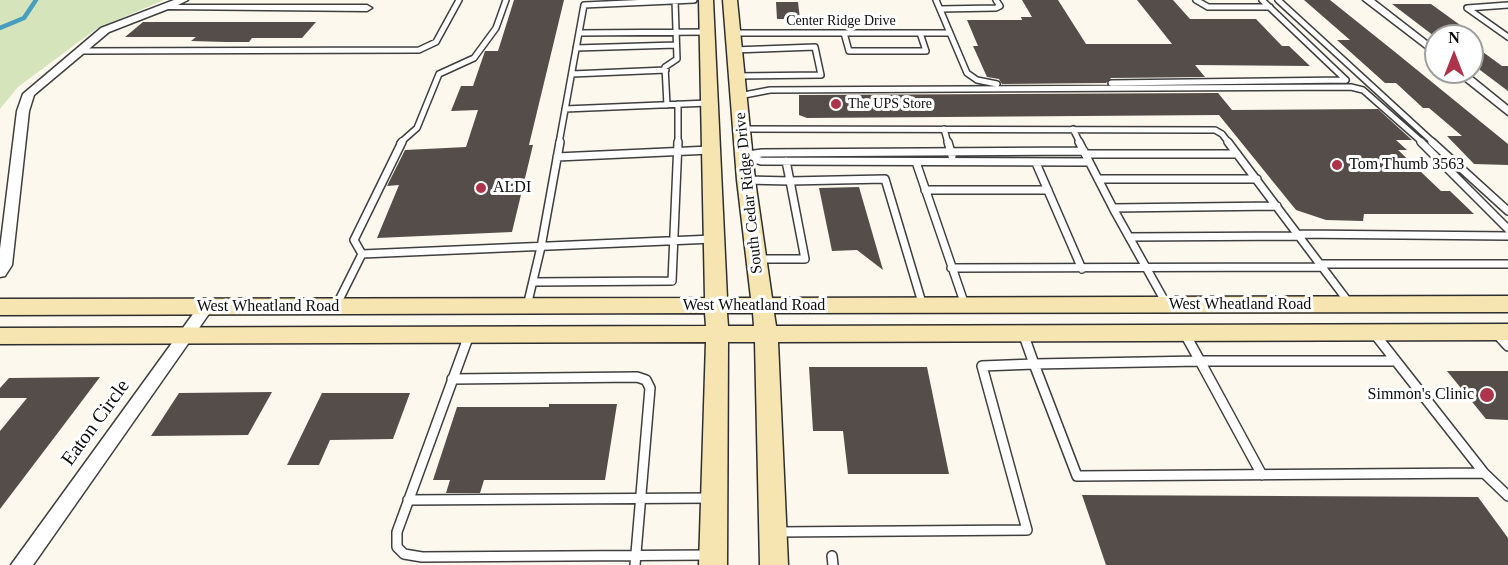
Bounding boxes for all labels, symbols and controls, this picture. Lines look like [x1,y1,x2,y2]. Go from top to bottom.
street label: Center Ridge Drive [786,13,896,29]
north arrow [1424,24,1484,84]
text: N [1448,29,1460,46]
place label: The UPS Store [848,96,932,112]
marker: The UPS Store [829,97,843,111]
street label: South Cedar Ridge Drive [731,111,767,275]
place label: Tom Thumb 3563 [1349,155,1464,175]
marker: Tom Thumb 3563 [1330,158,1344,172]
place label: ALDI [493,178,531,198]
marker: ALDI [474,181,488,195]
street label: West Wheatland Road [1169,295,1311,315]
street label: West Wheatland Road [683,296,825,316]
street label: West Wheatland Road [197,297,339,317]
street label: Eaton Circle [57,375,135,471]
place label: Simmon's Clinic [1368,385,1474,405]
marker: Simmon's Clinic [1478,386,1496,404]

